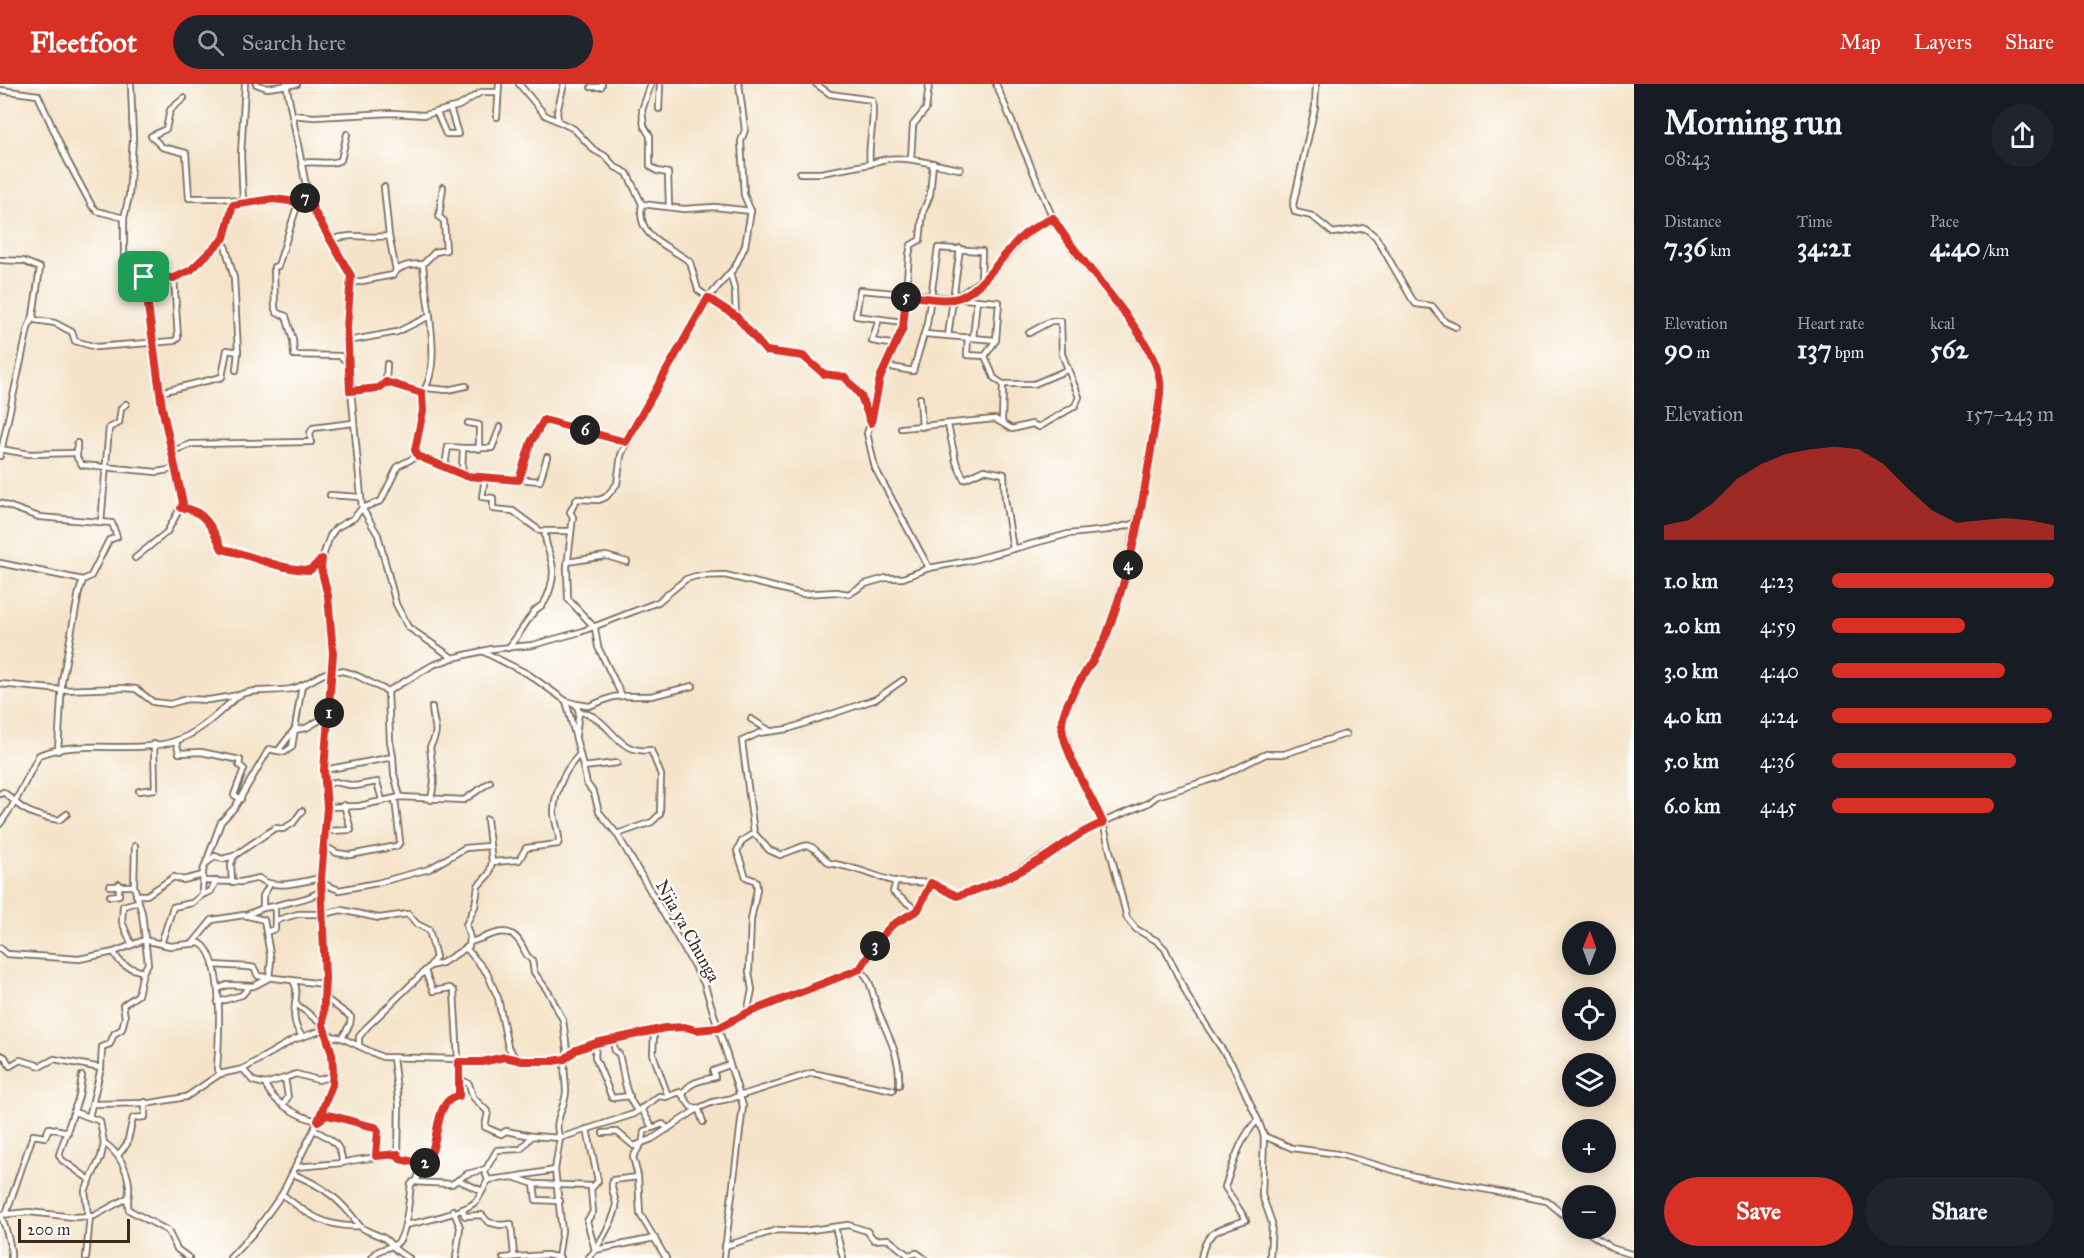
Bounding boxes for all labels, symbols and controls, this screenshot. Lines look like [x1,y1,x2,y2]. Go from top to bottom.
search box [173,15,593,69]
text: Fleetfoot [30,25,137,60]
icon: search [194,26,227,59]
text: Search here [242,29,346,56]
text: Map [1840,29,1881,55]
text: Layers [1914,29,1972,55]
text: Share [2005,29,2054,55]
text: Morning run [1664,103,1842,143]
button: share [1991,104,2054,167]
text: 08:43 [1664,146,1710,170]
pin: 7 [290,183,320,213]
text: 7 [301,188,309,207]
text: Distance [1664,212,1721,231]
text: Time [1797,212,1832,231]
text: Pace [1930,212,1959,231]
text: 7.36 [1664,231,1707,263]
text: 34:21 [1797,231,1852,263]
text: 4:40 [1930,231,1981,263]
text: km [1707,241,1731,260]
text: /km [1981,241,2009,260]
pin [118,251,169,302]
icon: arrive [127,260,160,293]
pin: 5 [891,282,921,312]
text: 5 [902,287,910,306]
text: Elevation [1664,314,1728,333]
text: Heart rate [1797,314,1864,333]
text: kcal [1930,314,1955,333]
text: 90 [1664,333,1693,365]
text: 137 [1797,333,1832,365]
text: 562 [1930,333,1968,365]
text: m [1693,343,1710,362]
text: bpm [1832,343,1864,362]
text: Elevation [1664,402,1743,426]
text: 157–243 m [1966,402,2054,426]
pin: 6 [570,415,600,445]
text: 6 [581,420,589,439]
pin: 4 [1113,550,1143,580]
text: 4 [1124,555,1132,574]
text: 1.0 km [1664,569,1718,593]
text: 4:23 [1760,569,1794,593]
text: 2.0 km [1664,614,1720,638]
text: 4:59 [1760,614,1796,638]
text: 3.0 km [1664,659,1718,683]
text: 4:40 [1760,659,1799,683]
pin: 1 [314,698,344,728]
text: 1 [326,703,332,722]
text: 4.0 km [1664,704,1722,728]
text: 4:24 [1760,704,1797,728]
text: 5.0 km [1664,749,1719,773]
text: 4:36 [1760,749,1794,773]
text: 6.0 km [1664,794,1720,818]
text: 4:45 [1760,794,1797,818]
street label: Njia ya Chunga [650,876,725,987]
north arrow [1562,921,1616,975]
map controls [1562,921,1616,1239]
pin: 3 [860,931,890,961]
text: 3 [872,936,878,955]
button: locate [1562,987,1616,1041]
button: layers [1562,1053,1616,1107]
button: + [1562,1119,1616,1173]
pin: 2 [410,1148,440,1178]
text: 2 [421,1153,429,1172]
button: Save [1664,1177,1853,1246]
button: Share [1865,1177,2054,1246]
button: − [1562,1185,1616,1239]
scale bar [18,1216,130,1244]
text: 200 m [27,1220,70,1239]

